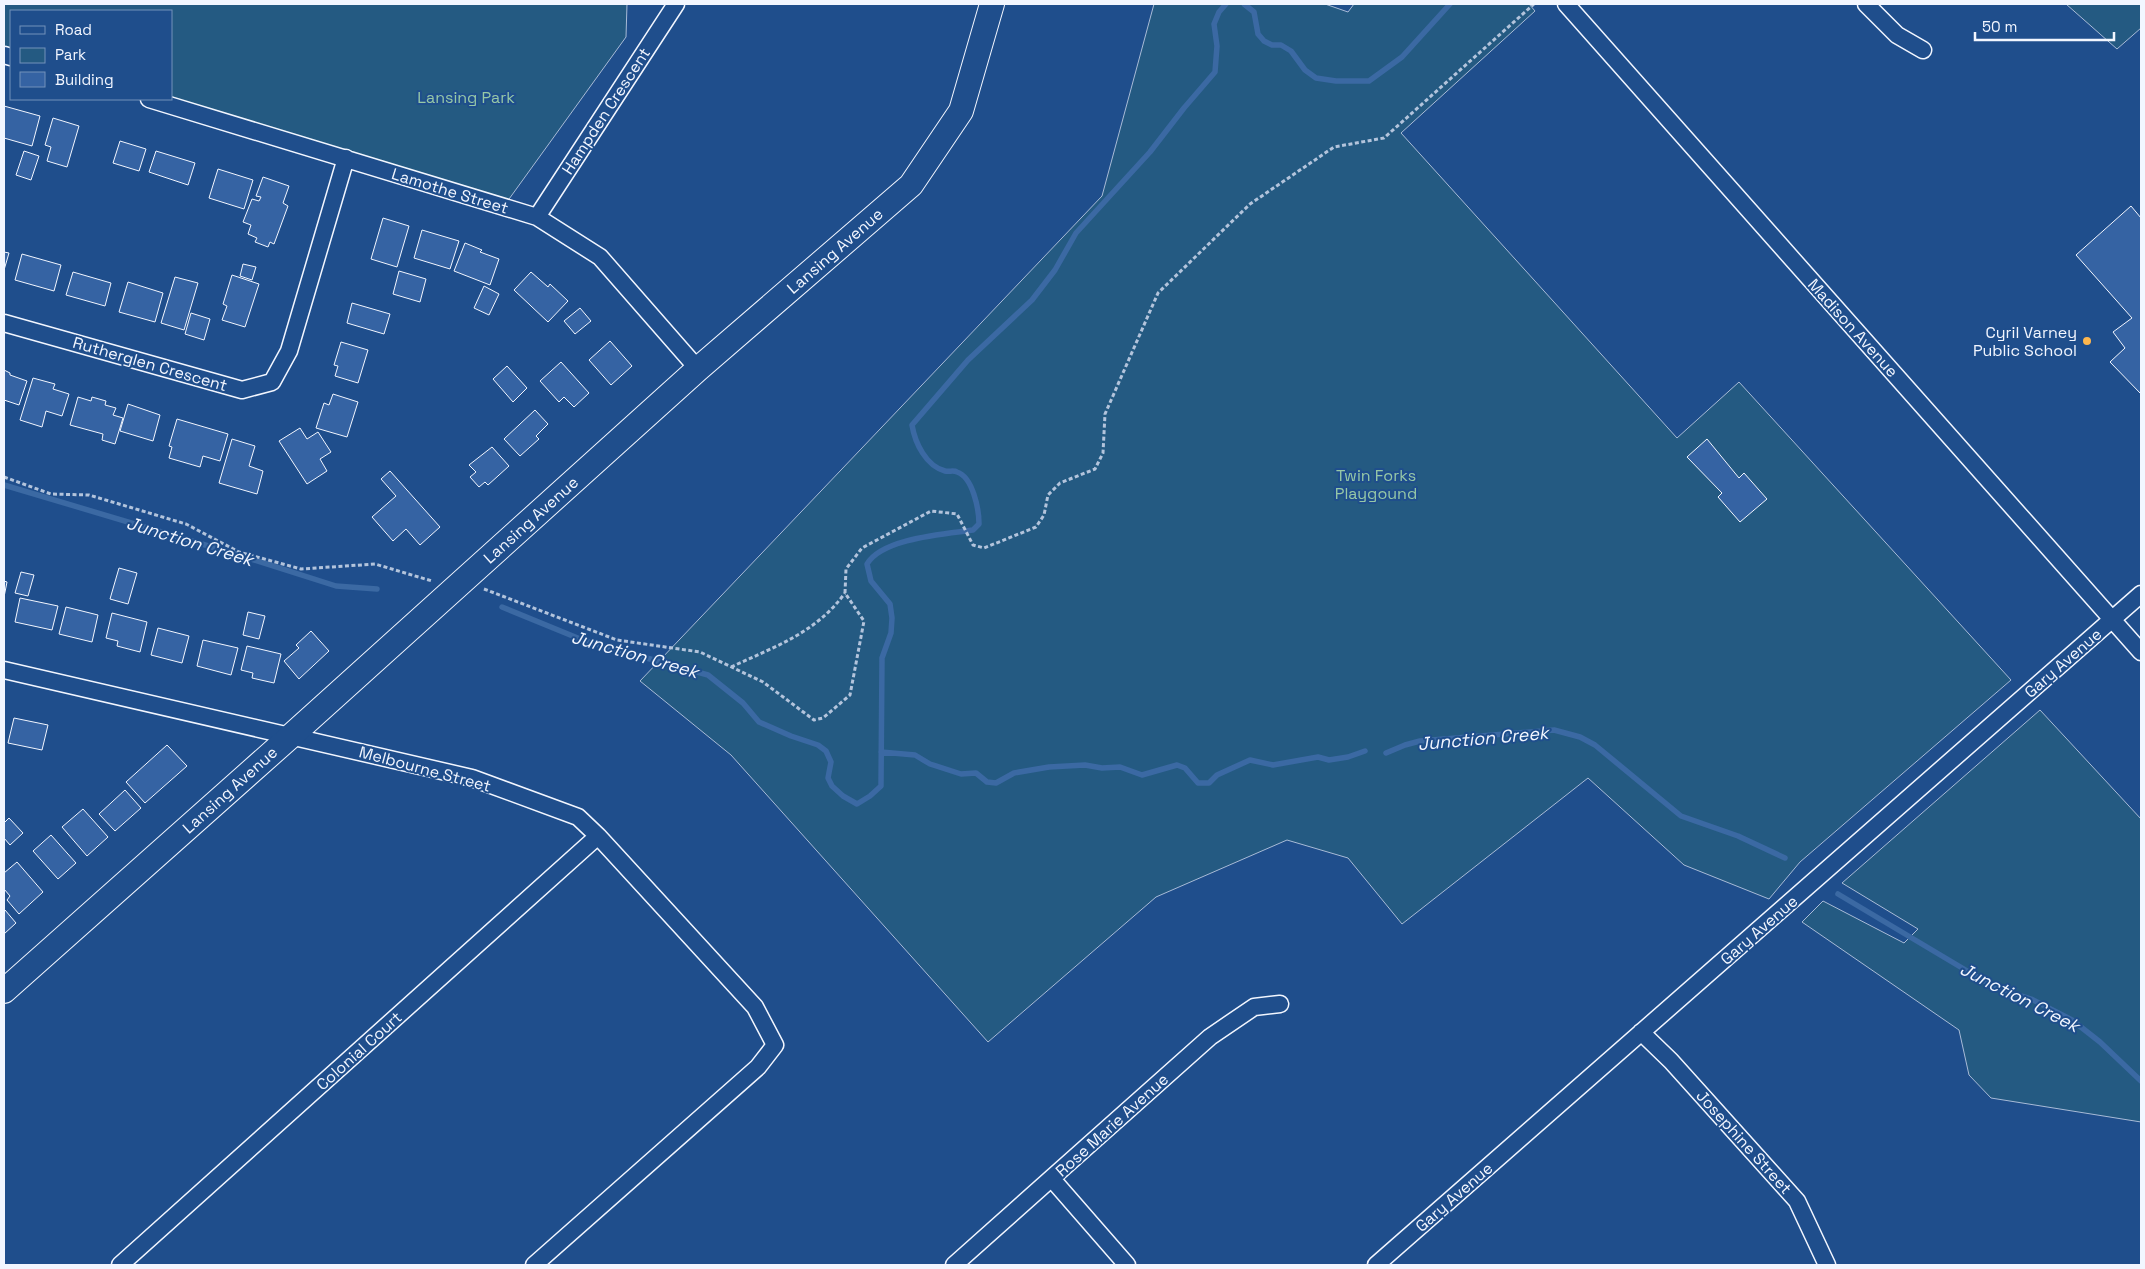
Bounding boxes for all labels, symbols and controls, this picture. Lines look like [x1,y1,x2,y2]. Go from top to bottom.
legend [10,10,172,100]
scale bar [1975,10,2114,42]
text: 50 m [1982,17,2017,36]
text: Road [55,20,92,39]
street label: Hampden Crescent [557,43,655,179]
text: Park [55,45,86,64]
text: Building [55,70,114,89]
park label: Lansing Park [417,87,515,108]
street label: Lamothe Street [389,163,511,219]
street label: Lansing Avenue [783,204,887,298]
street label: Madison Avenue [1803,274,1903,382]
place label: Cyril Varney Public School [1973,322,2077,361]
street label: Rutherglen Crescent [70,332,230,396]
marker: Cyril Varney Public School [2081,335,2093,347]
park label: Twin Forks Playgound [1335,465,1417,504]
street label: Lansing Avenue [479,472,583,568]
water label: Junction Creek [124,511,258,572]
street label: Gary Avenue [2020,624,2106,702]
water label: Junction Creek [569,625,703,684]
water label: Junction Creek [1417,721,1552,755]
street label: Melbourne Street [357,741,493,797]
street label: Lansing Avenue [178,742,282,838]
street label: Gary Avenue [1716,891,1802,969]
water label: Junction Creek [1956,957,2086,1038]
street label: Colonial Court [312,1007,406,1095]
street label: Rose Marie Avenue [1051,1069,1173,1181]
street label: Josephine Street [1692,1085,1796,1199]
street label: Gary Avenue [1411,1158,1497,1236]

